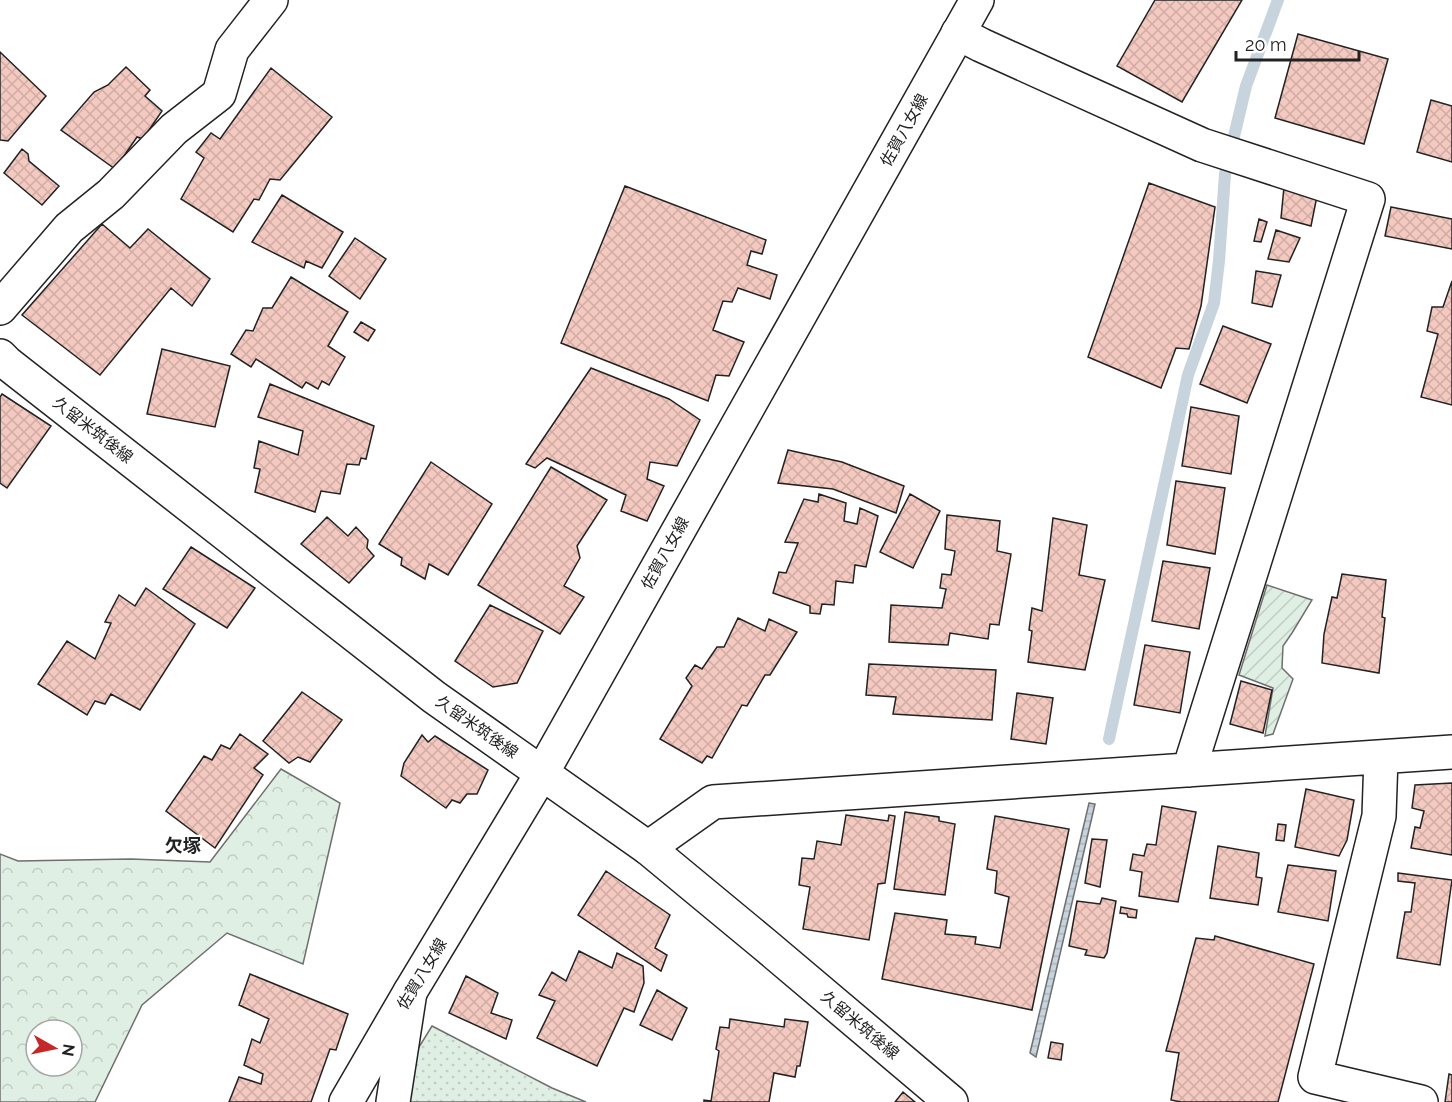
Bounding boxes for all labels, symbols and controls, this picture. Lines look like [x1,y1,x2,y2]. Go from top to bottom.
scale bar [1236,24,1359,62]
text: 20 m [1245,34,1287,55]
street label: 佐賀八女線 [876,90,932,170]
street label: 久留米筑後線 [49,393,137,467]
street label: 佐賀八女線 [637,513,693,593]
street label: 久留米筑後線 [432,692,522,762]
district label: 欠塚 [165,835,201,856]
street label: 佐賀八女線 [393,935,451,1013]
street label: 久留米筑後線 [817,987,903,1063]
north arrow [24,1018,84,1078]
text: N [58,1043,79,1058]

